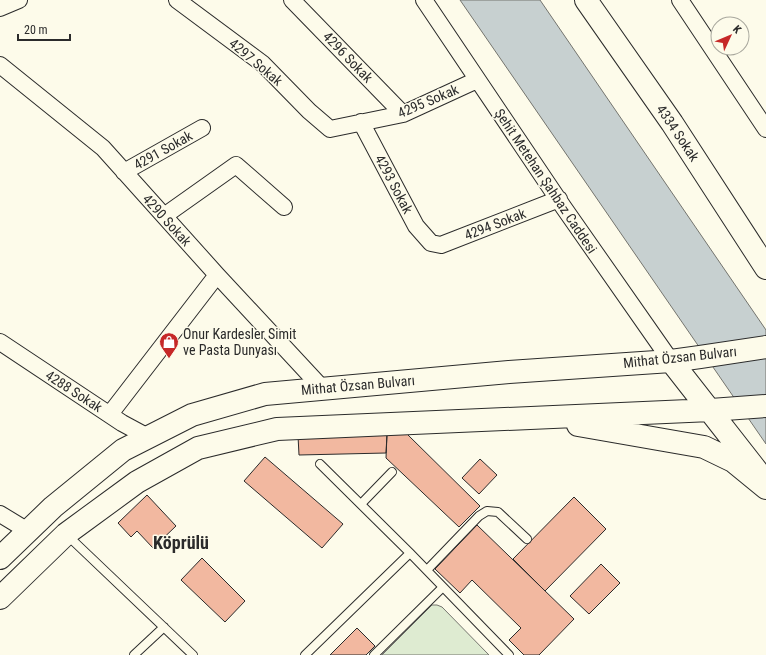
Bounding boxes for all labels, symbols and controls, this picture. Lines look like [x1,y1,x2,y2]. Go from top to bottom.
scale bar [18,16,70,42]
north arrow [710,16,750,56]
text: 20 m [24,23,48,37]
text: K [730,23,744,37]
street label: 4296 Sokak [320,28,377,86]
street label: 4297 Sokak [226,35,286,89]
street label: 4295 Sokak [395,81,461,121]
street label: 4334 Sokak [653,102,703,165]
street label: Şehit Metehan Şahbaz Caddesi [492,106,600,256]
street label: 4291 Sokak [131,127,196,173]
street label: 4293 Sokak [372,152,417,217]
street label: 4290 Sokak [139,191,195,250]
street label: 4294 Sokak [462,205,529,243]
place label: Onur Kardesler Simit ve Pasta Dunyası [183,326,296,358]
shop icon: Onur Kardesler Simit ve Pasta Dunyası [158,331,180,359]
street label: Mithat Özsan Bulvarı [622,343,738,371]
street label: 4288 Sokak [43,367,106,416]
street label: Mithat Özsan Bulvarı [300,372,416,398]
district label: Köprülü [153,532,209,553]

